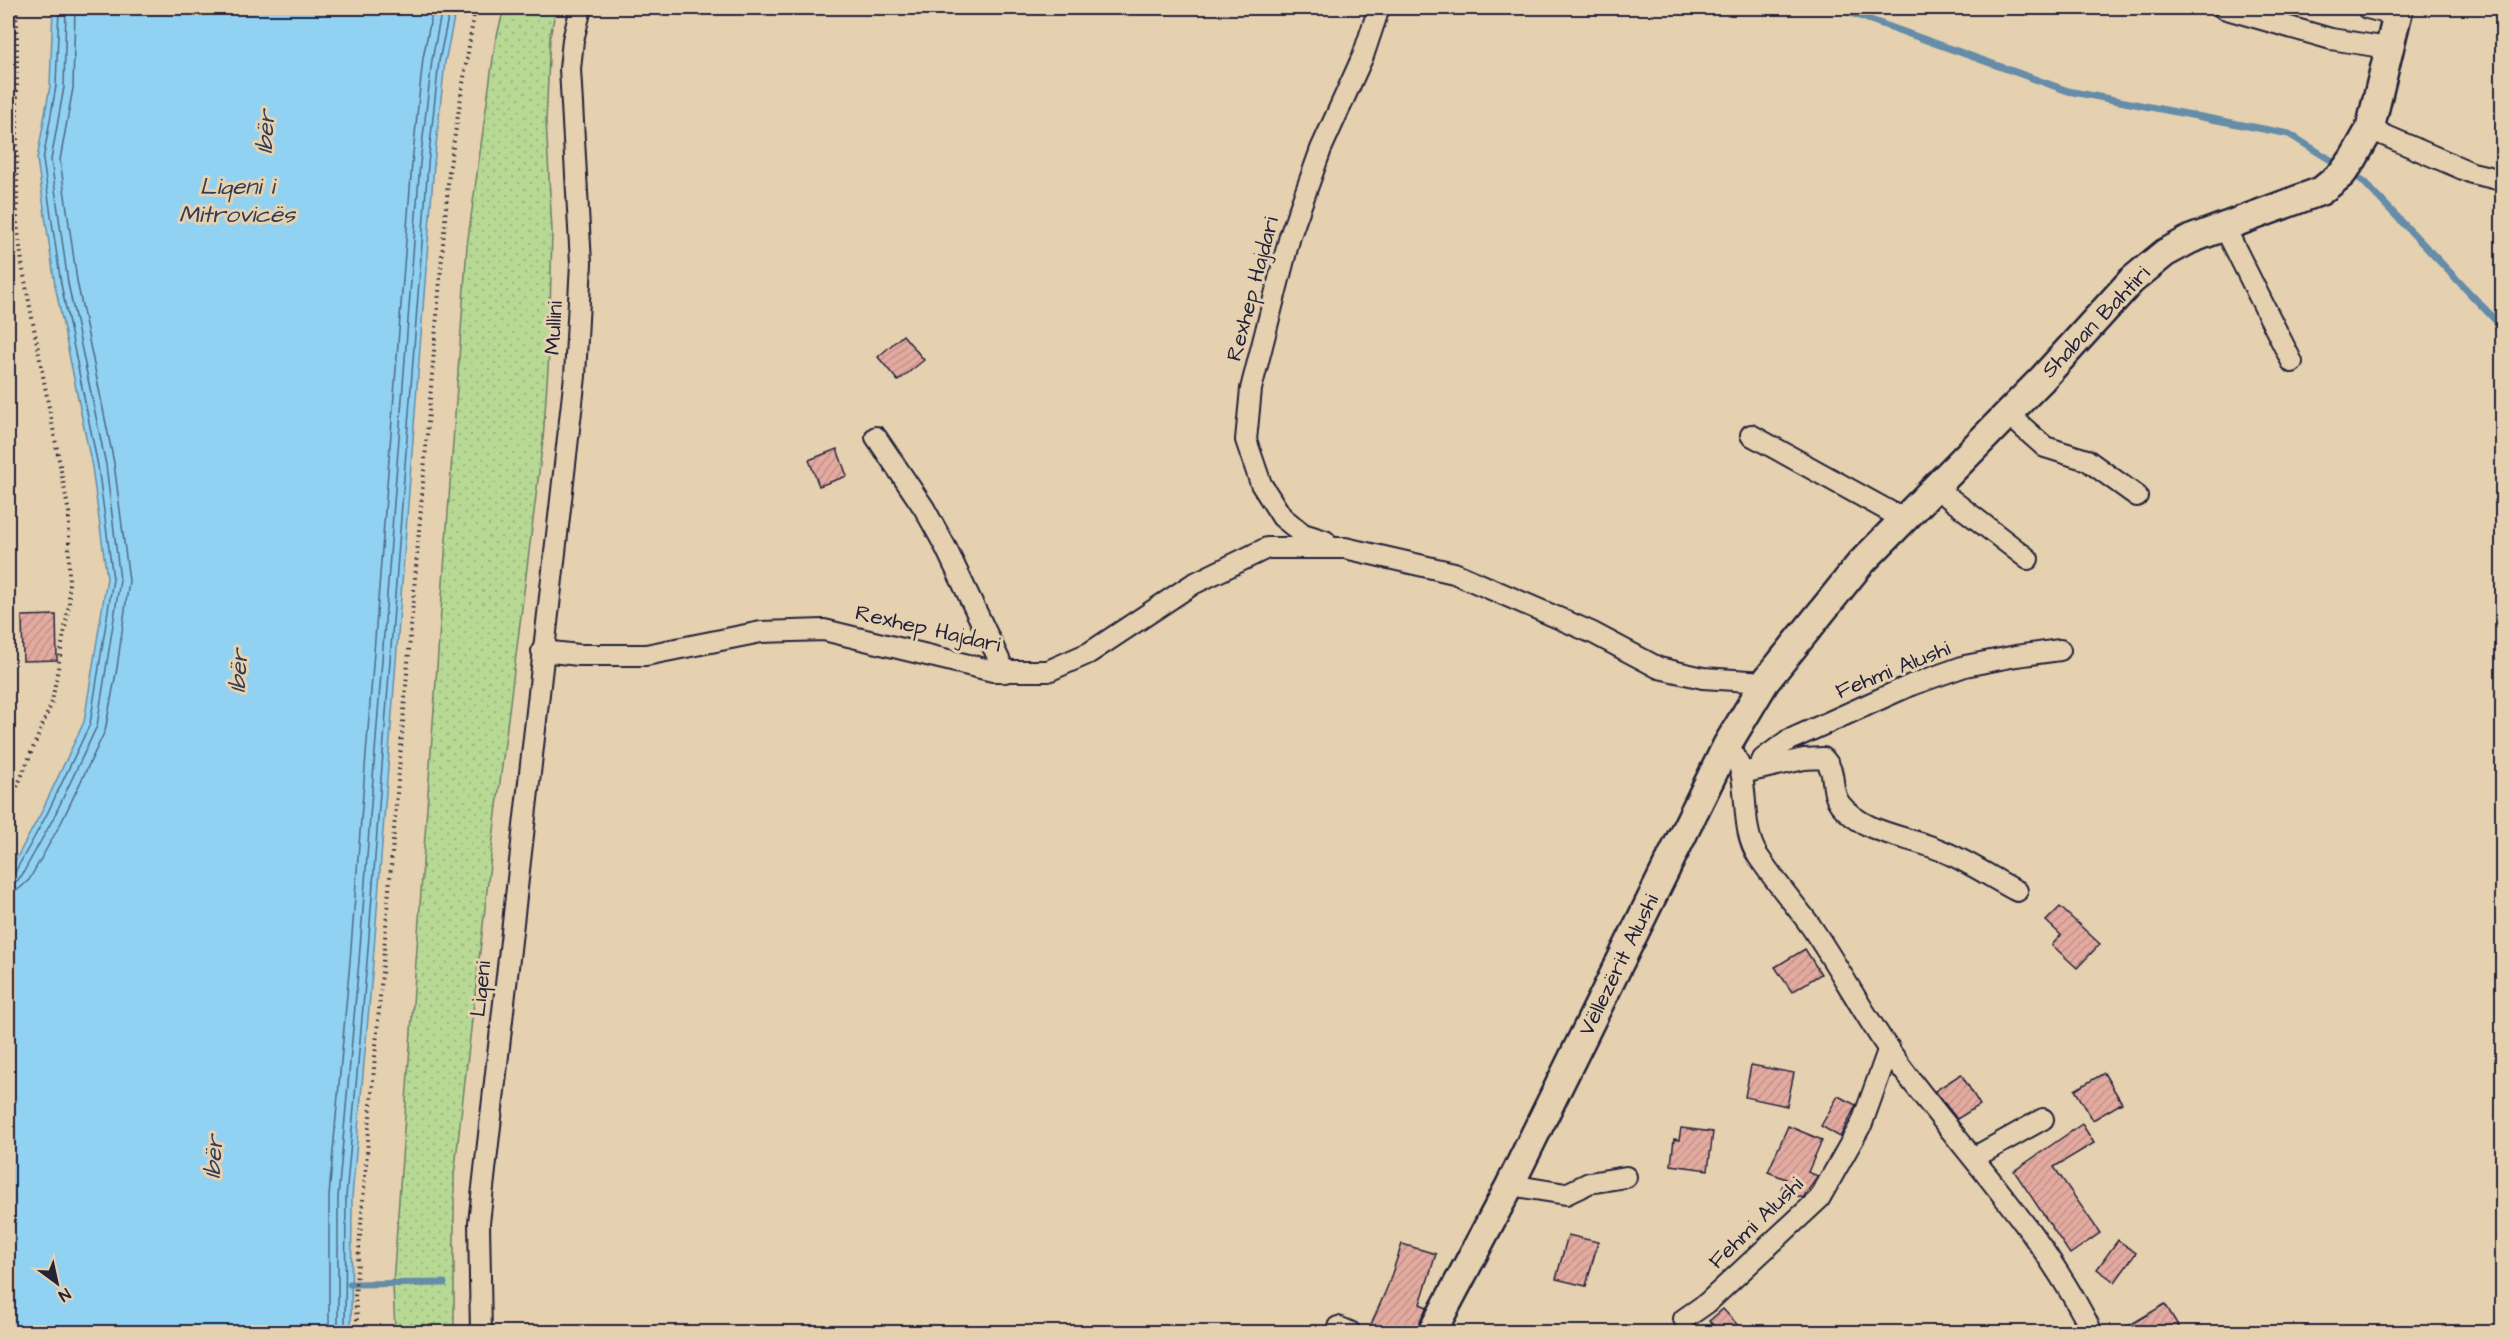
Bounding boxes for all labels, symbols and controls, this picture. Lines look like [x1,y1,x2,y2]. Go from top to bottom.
water label: Ibër [248,107,284,155]
water label: Liqeni i Mitrovicës [179,170,297,232]
street label: Rexhep Hajdari [1219,213,1287,365]
street label: Shaban Bahtiri [2034,259,2158,385]
street label: Mullini [537,300,571,356]
street label: Rexhep Hajdari [852,597,1004,661]
street label: Fehmi Alushi [1831,633,1955,707]
water label: Ibër [221,646,257,694]
street label: Vëllezërit Alushi [1571,889,1667,1041]
street label: Liqeni [463,959,499,1019]
water label: Ibër [196,1132,232,1180]
street label: Fehmi Alushi [1702,1170,1810,1276]
north arrow [27,1253,87,1313]
text: N [54,1283,75,1307]

